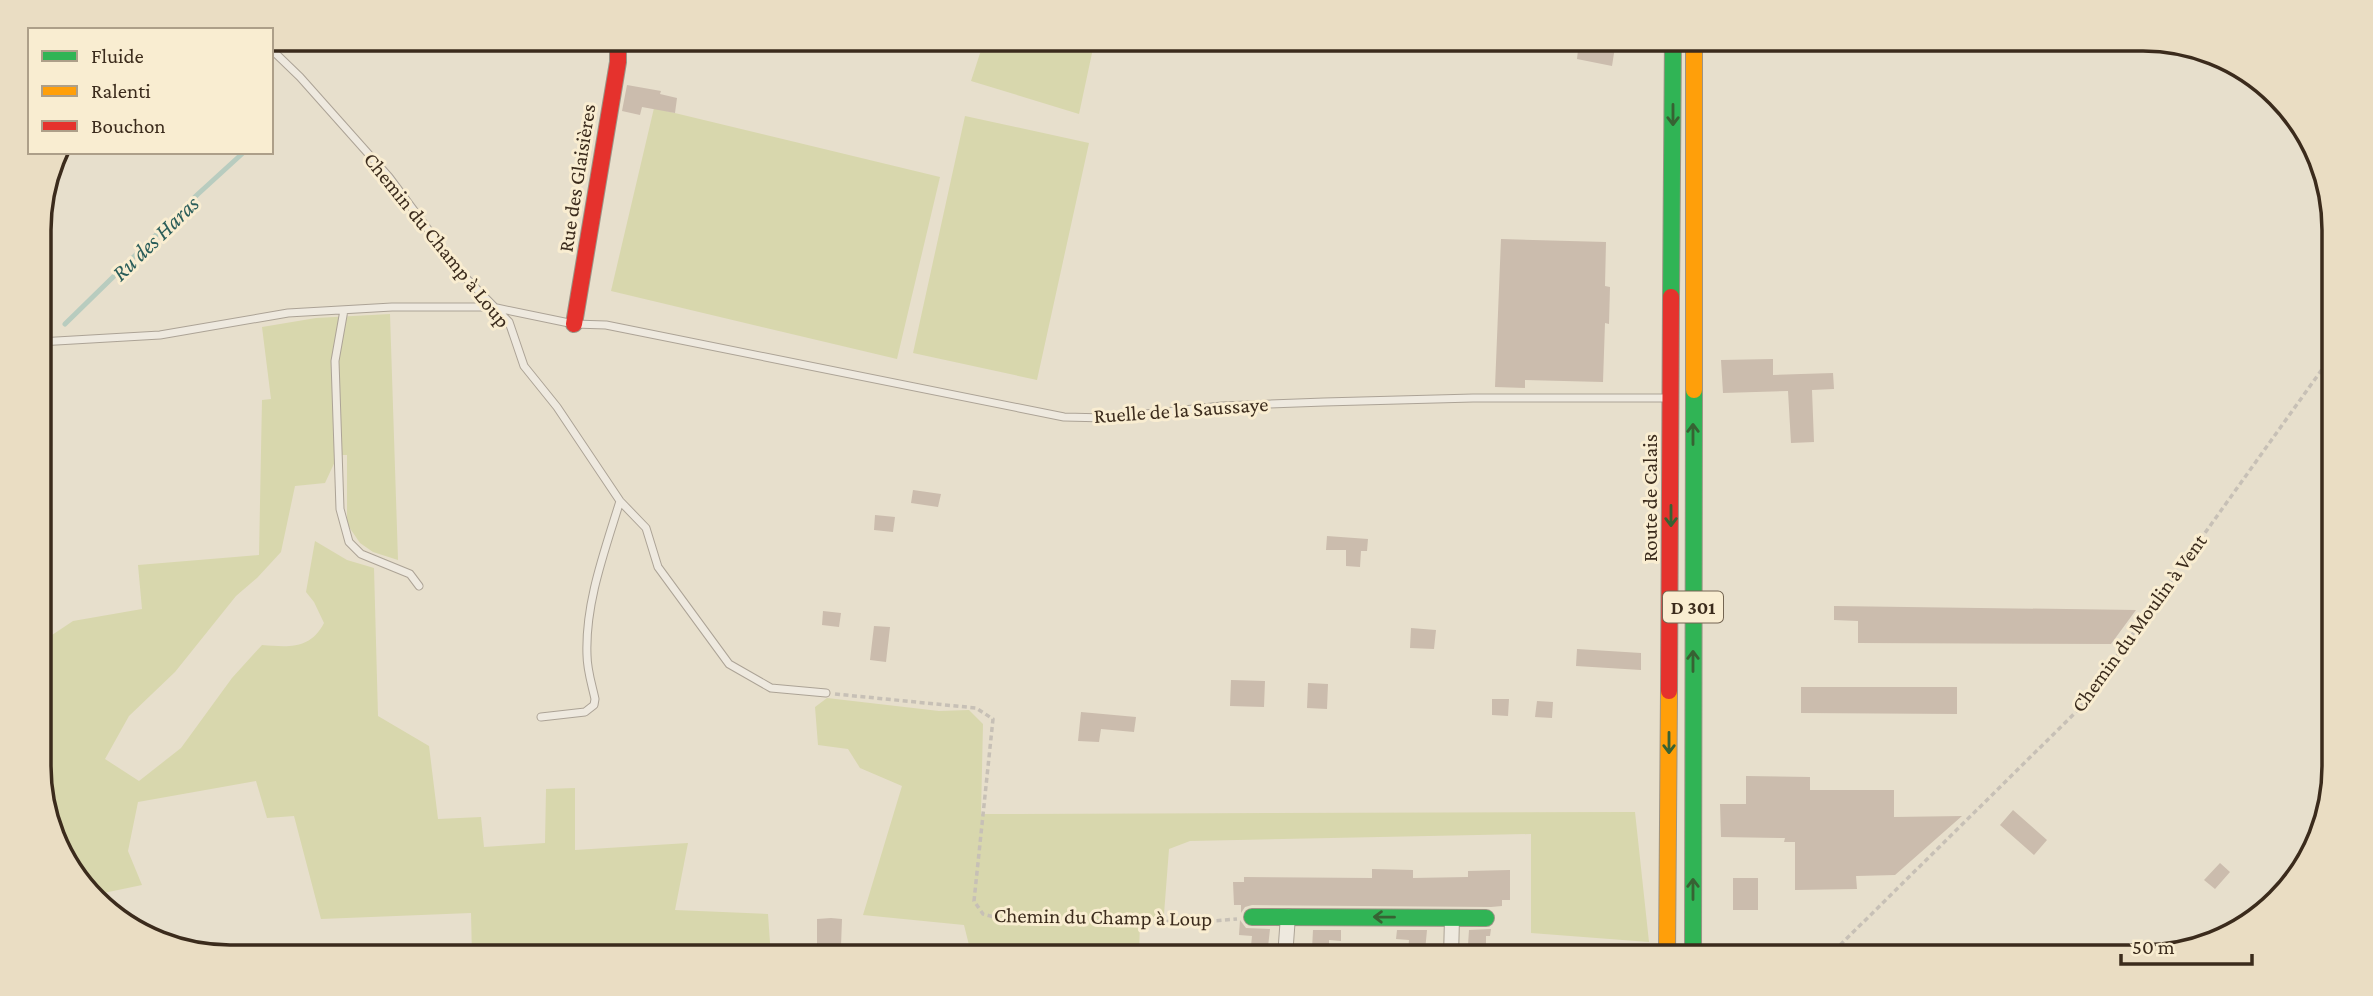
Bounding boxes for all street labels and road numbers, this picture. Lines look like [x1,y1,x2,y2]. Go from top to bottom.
street label: Rue des Glaisières [553,102,601,254]
street label: Chemin du Champ à Loup [359,148,515,332]
street label: Ruelle de la Saussaye [1093,392,1269,428]
street label: Route de Calais [1638,434,1662,562]
street label: Chemin du Moulin à Vent [2066,529,2212,717]
road number: D 301 [1663,592,1723,622]
street label: Chemin du Champ à Loup [994,903,1212,931]

